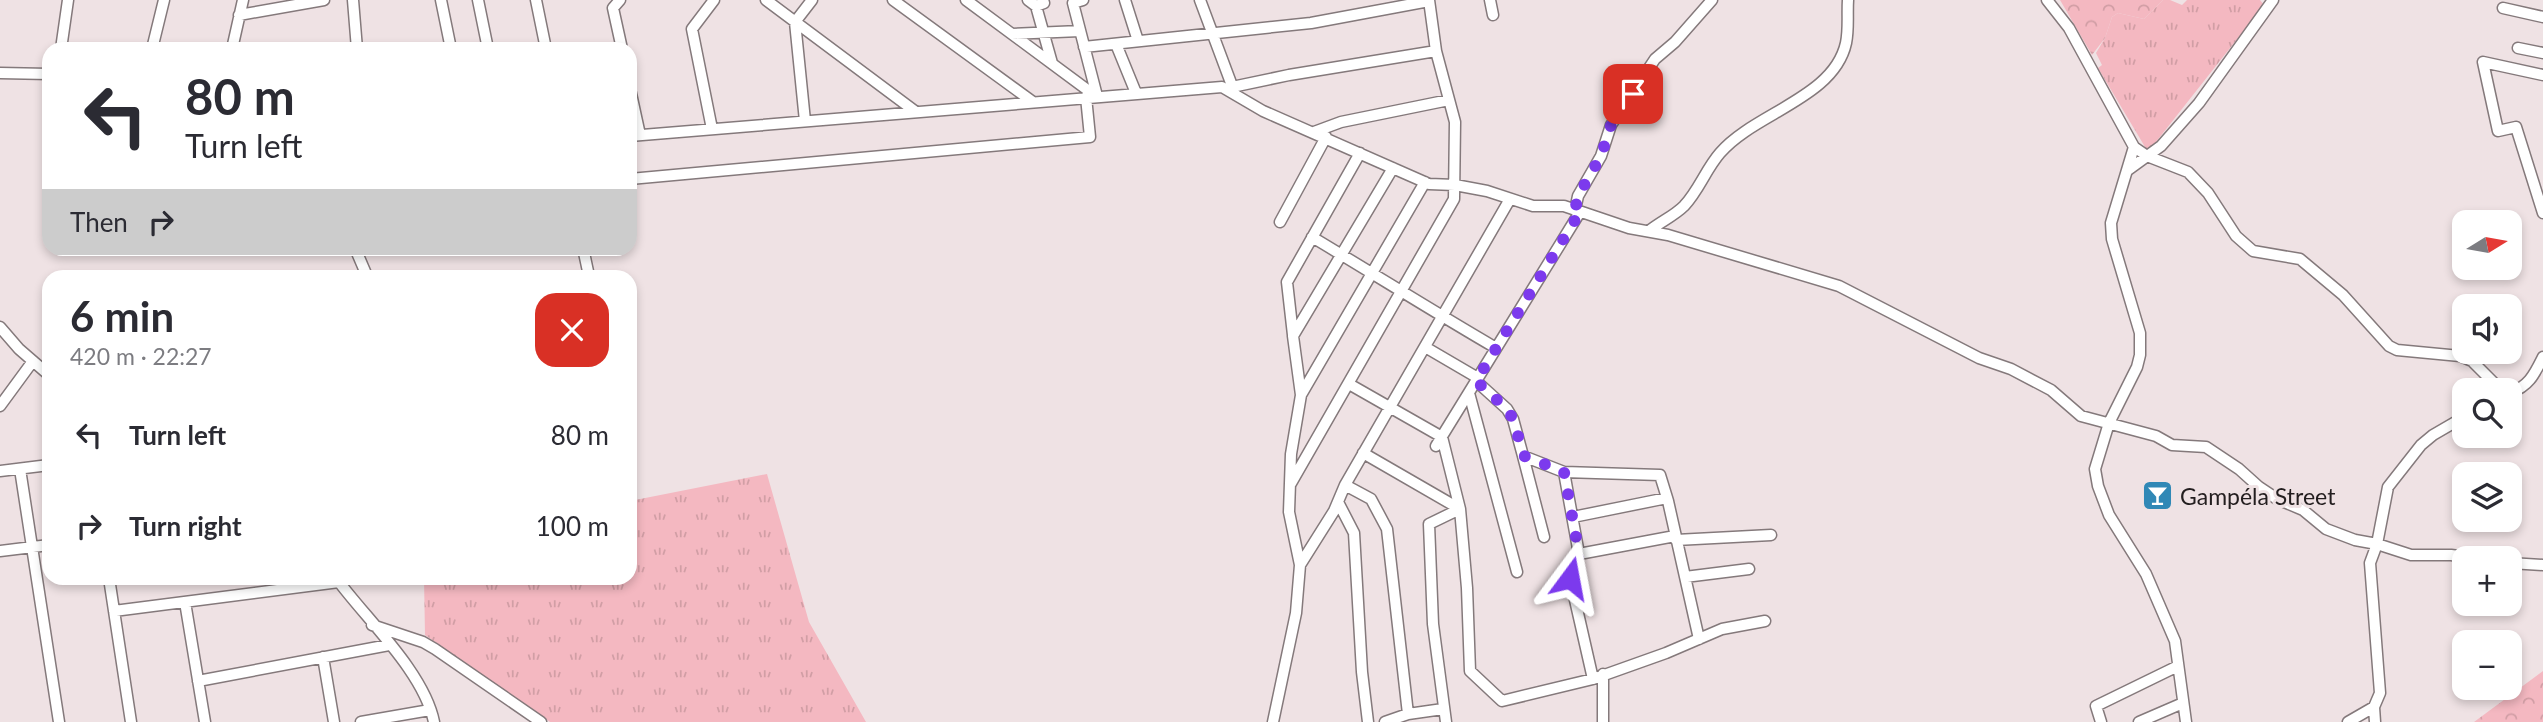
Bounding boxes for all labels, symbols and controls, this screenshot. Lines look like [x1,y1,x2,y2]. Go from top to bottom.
pin [1603,64,1663,124]
text: 80 m [185,67,295,125]
icon: left [70,70,161,161]
icon: arrive [1614,75,1652,113]
text: Turn left [185,126,302,165]
icon: right [142,203,180,241]
text: Then [70,206,128,238]
north arrow [2452,210,2522,280]
map controls [2452,210,2522,700]
text: 6 min [70,291,174,341]
button: close [535,293,609,367]
button: sound [2452,294,2522,364]
text: 420 m · 22:27 [70,342,212,370]
button: search [2452,378,2522,448]
icon: left [70,416,108,454]
text: Turn left [129,419,226,451]
text: 80 m [551,419,609,451]
button: layers [2452,462,2522,532]
bar icon: Gampéla Street [2140,479,2174,513]
place label: Gampéla Street [2180,482,2336,510]
icon: right [70,507,108,545]
text: Turn right [129,510,242,542]
text: 100 m [536,510,609,542]
position arrow [1533,541,1607,615]
button: + [2452,546,2522,616]
button: − [2452,630,2522,700]

